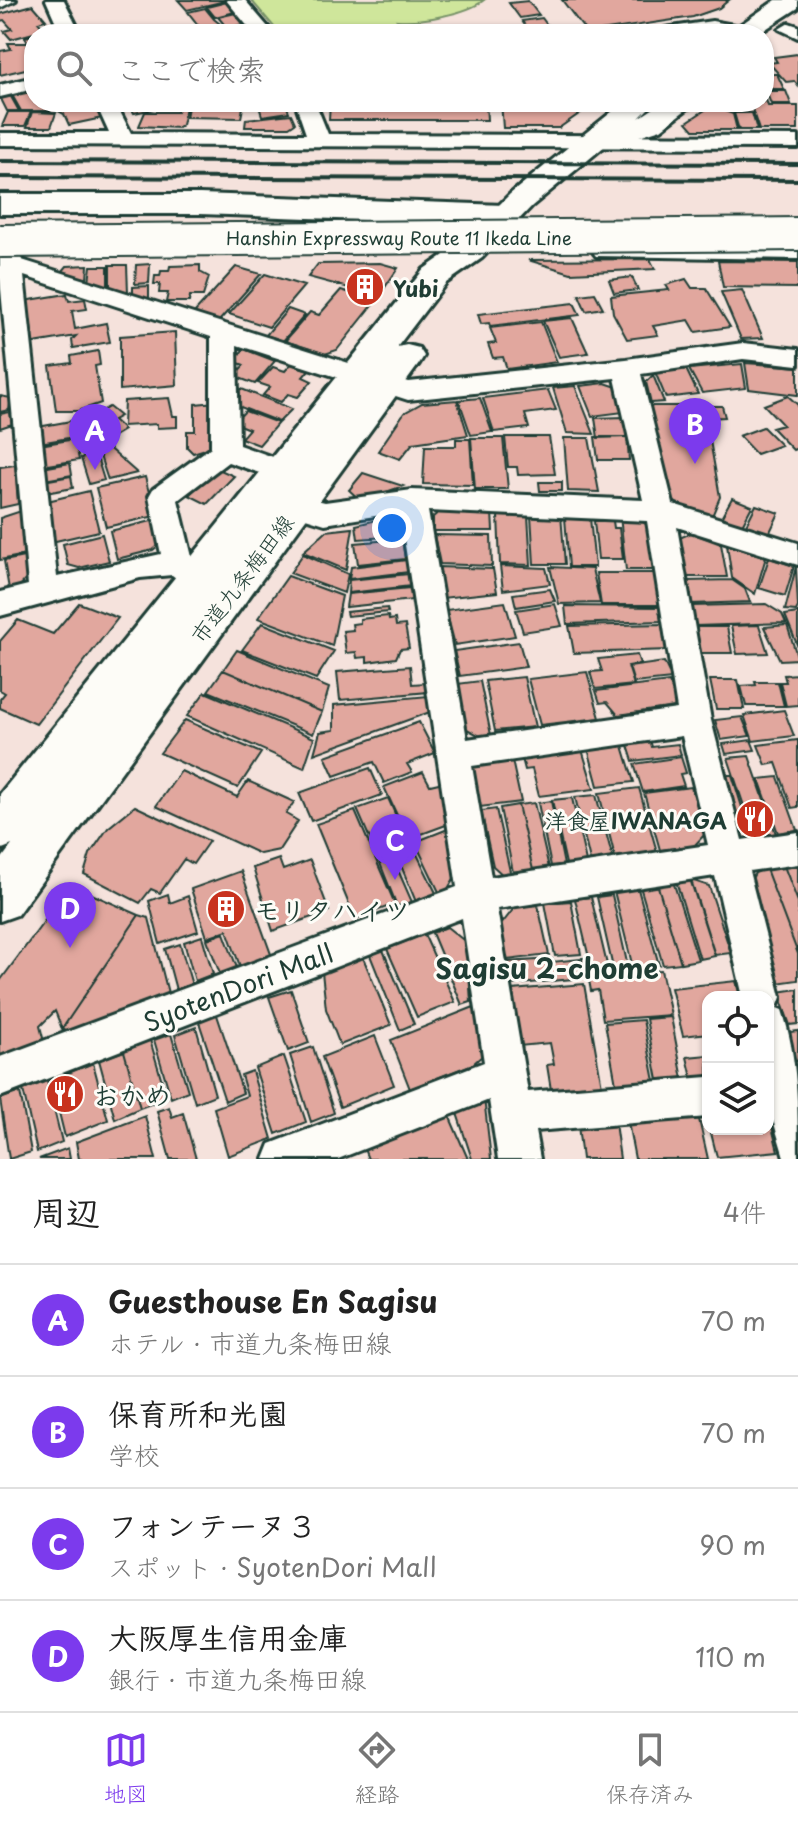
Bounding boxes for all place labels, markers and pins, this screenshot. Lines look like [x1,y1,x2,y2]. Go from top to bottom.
building icon: Yubi [344,266,386,308]
place label: Yubi [393,271,439,304]
pin: B [669,398,721,464]
pin: A [69,404,121,470]
restaurant icon: 洋食屋IWANAGA [734,798,776,840]
place label: 洋食屋IWANAGA [545,803,727,836]
pin: C [369,814,421,880]
pin: D [44,882,96,948]
building icon: モリタハイツ [205,888,247,930]
place label: モリタハイツ [254,890,410,929]
restaurant icon: おかめ [44,1073,86,1115]
place label: おかめ [93,1075,171,1114]

